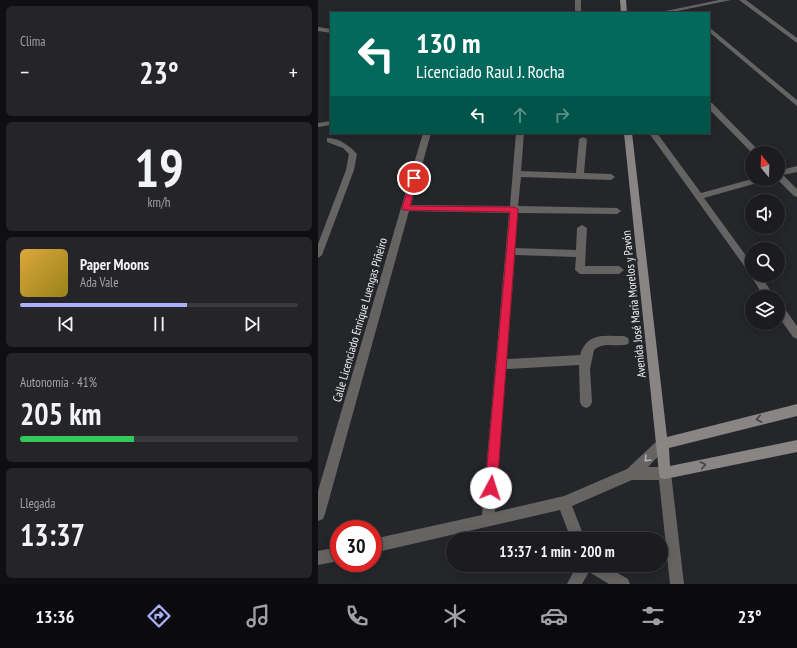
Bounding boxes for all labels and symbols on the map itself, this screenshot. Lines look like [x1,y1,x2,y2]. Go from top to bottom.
north arrow [745,146,785,186]
pin [397,161,431,195]
street label: Avenida José María Morelos y Pavón [618,230,649,378]
street label: Calle Licenciado Enrique Luengas Piñeiro [329,236,390,404]
one-way arrow [756,415,762,423]
one-way arrow [644,454,652,462]
one-way arrow [700,461,706,470]
position arrow [470,467,512,509]
speed limit sign: 30 [330,520,382,572]

